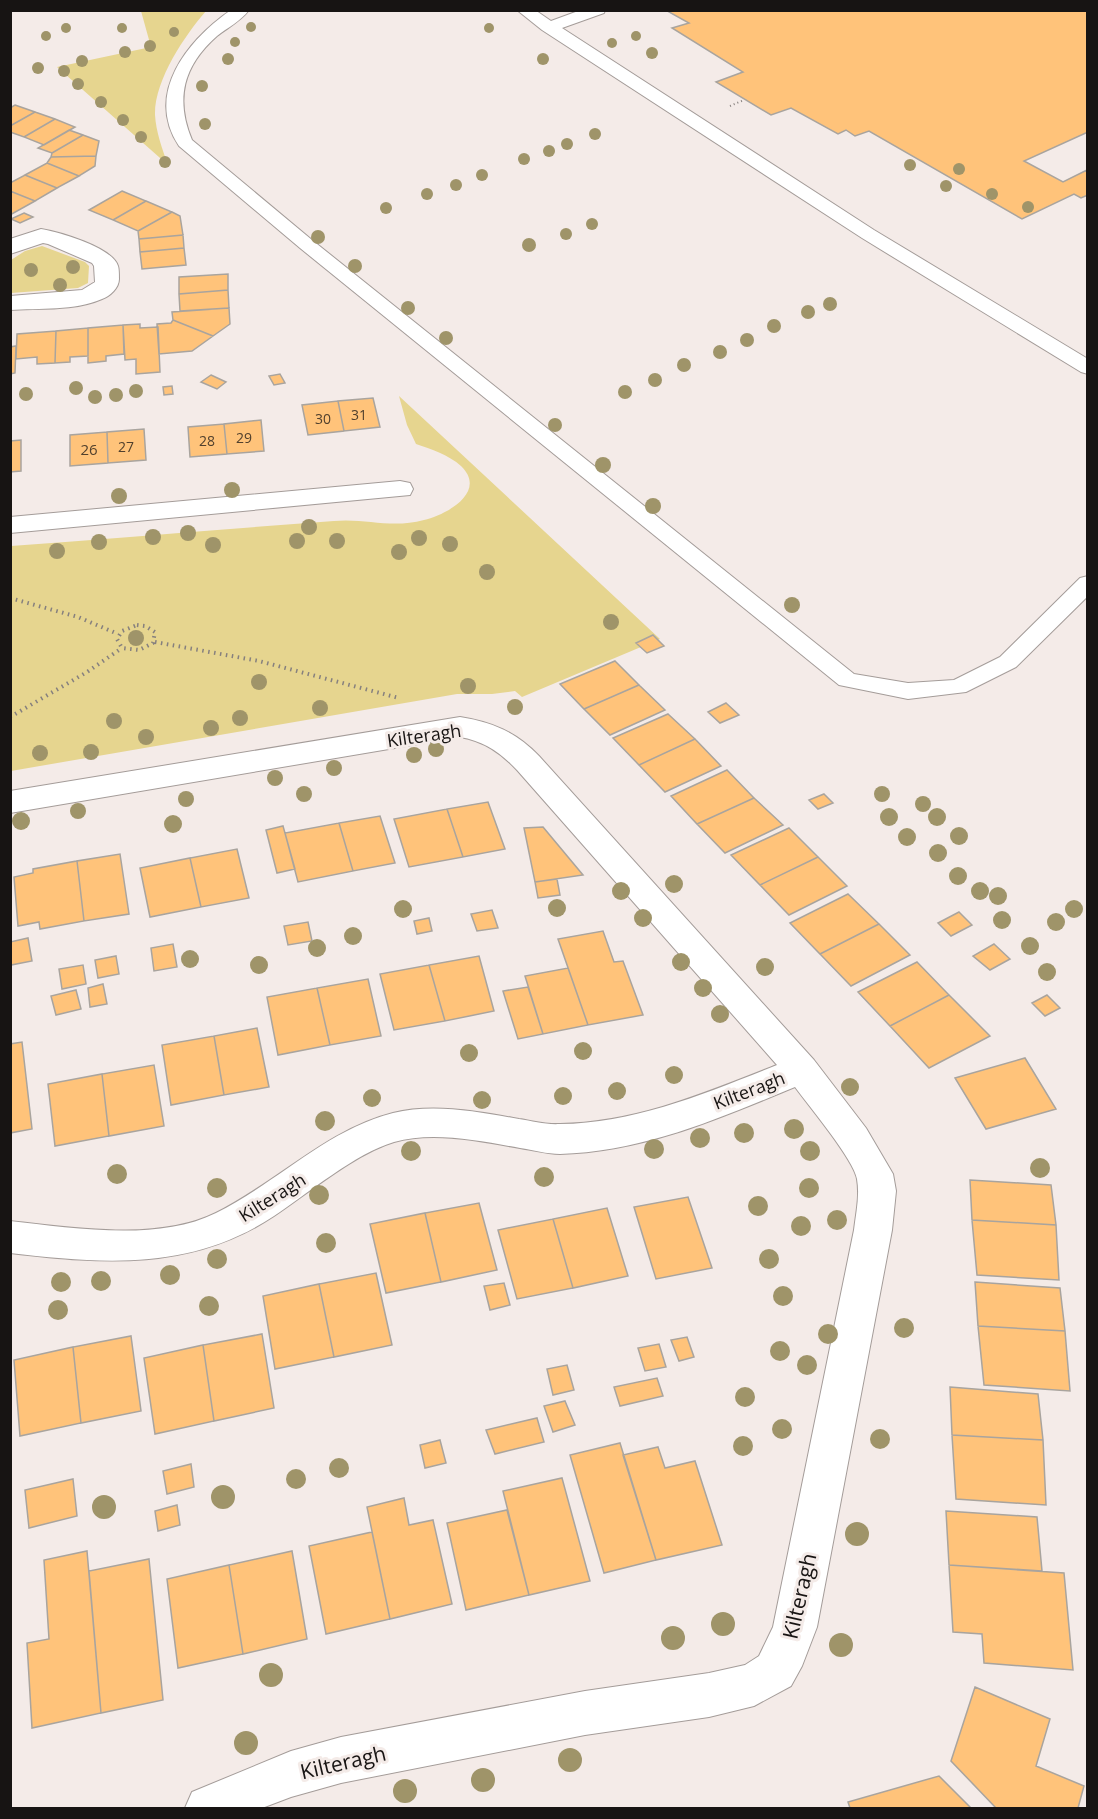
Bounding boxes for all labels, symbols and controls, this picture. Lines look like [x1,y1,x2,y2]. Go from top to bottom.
house number: 31 [351,405,367,424]
house number: 30 [315,409,331,428]
house number: 29 [236,428,252,447]
house number: 28 [199,431,215,450]
house number: 27 [118,437,134,456]
house number: 26 [80,439,98,459]
street label: Kilteragh [385,718,463,752]
street label: Kilteragh [710,1065,788,1115]
street label: Kilteragh [234,1167,310,1227]
street label: Kilteragh [776,1550,822,1642]
street label: Kilteragh [297,1739,389,1785]

